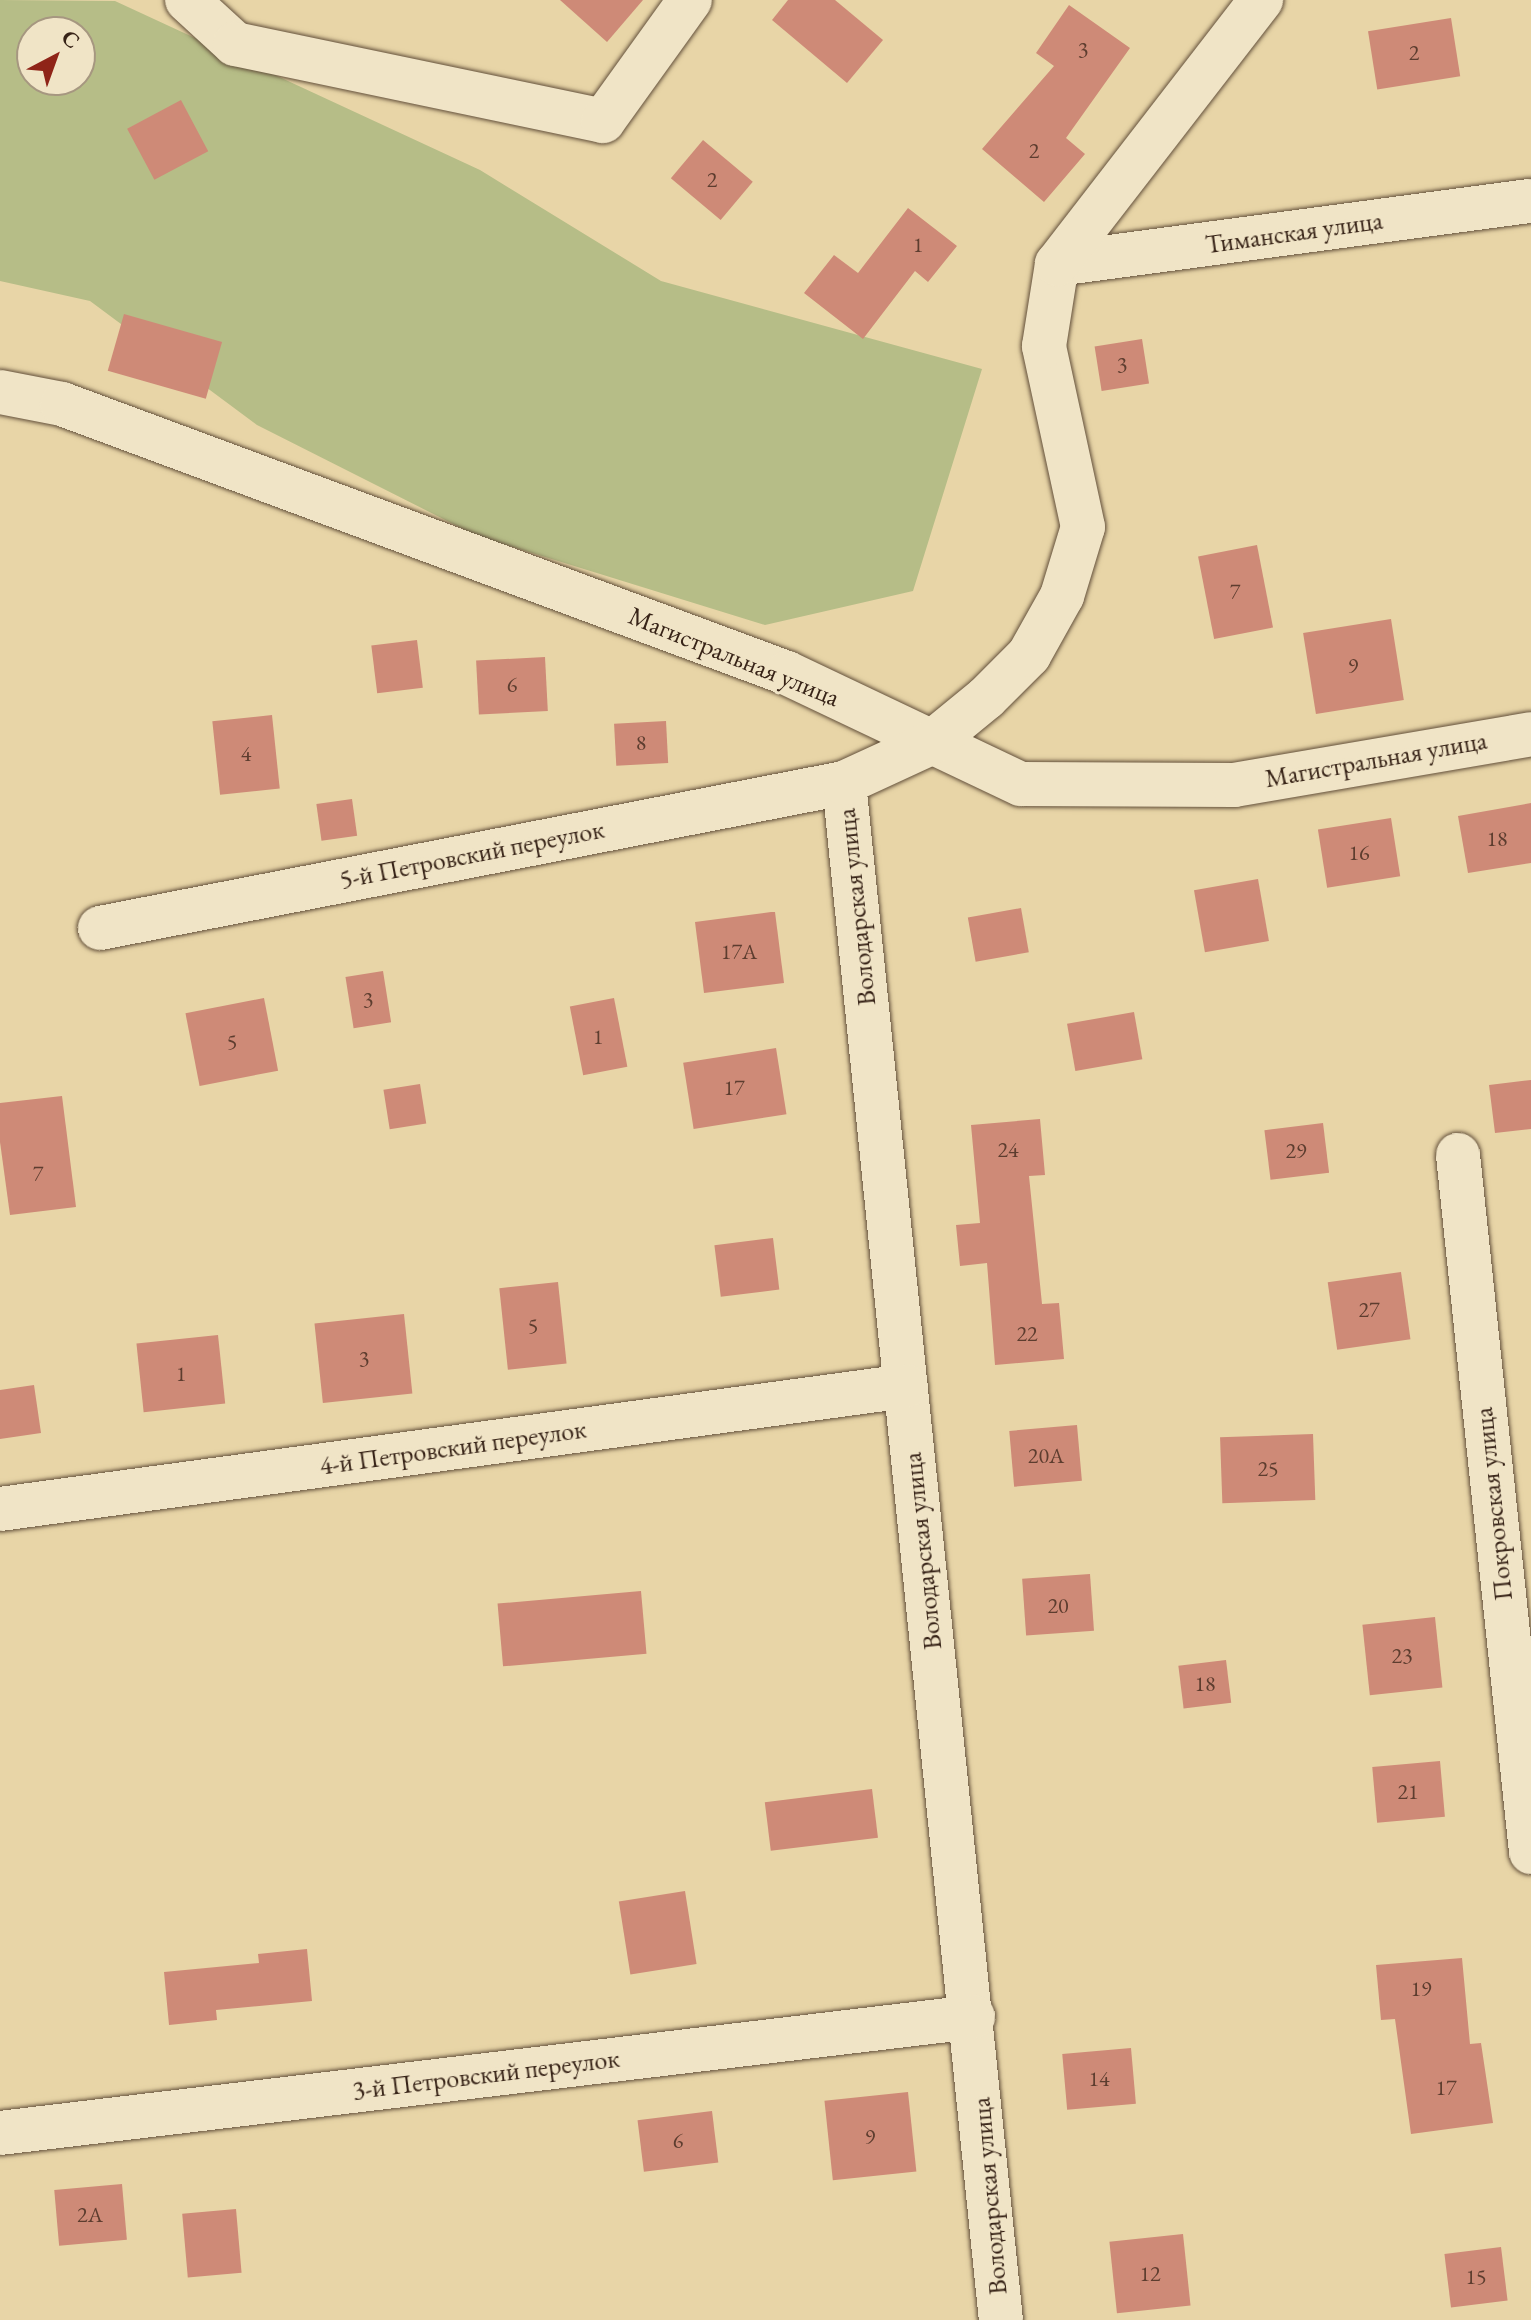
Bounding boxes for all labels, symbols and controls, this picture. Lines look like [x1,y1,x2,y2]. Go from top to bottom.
north arrow [16,16,96,96]
text: С [55,23,86,55]
house number: 3 [1078,37,1088,63]
house number: 2 [1409,40,1419,66]
house number: 2 [1029,138,1039,164]
house number: 2 [707,167,717,193]
street label: Тиманская улица [1203,205,1385,261]
house number: 1 [913,232,923,258]
house number: 3 [1117,352,1127,378]
house number: 7 [1230,579,1240,605]
street label: Магистральная улица [624,600,844,714]
house number: 9 [1348,653,1358,679]
house number: 6 [507,672,517,698]
street label: Магистральная улица [1263,725,1489,795]
house number: 8 [636,730,646,756]
house number: 4 [241,741,251,767]
street label: Володарская улица [831,807,883,1007]
street label: 5-й Петровский переулок [337,814,607,896]
house number: 18 [1486,826,1508,852]
house number: 16 [1348,840,1370,866]
house number: 17А [721,939,757,965]
house number: 3 [363,987,373,1013]
house number: 1 [593,1024,603,1050]
house number: 5 [227,1029,237,1055]
house number: 17 [723,1075,745,1101]
house number: 24 [997,1137,1019,1163]
house number: 29 [1285,1138,1307,1164]
house number: 7 [33,1161,43,1187]
house number: 27 [1358,1297,1380,1323]
house number: 5 [528,1313,538,1339]
house number: 22 [1016,1321,1038,1347]
house number: 3 [359,1346,369,1372]
house number: 1 [176,1361,186,1387]
street label: Покровская улица [1468,1406,1520,1602]
street label: 4-й Петровский переулок [318,1414,588,1482]
house number: 20А [1028,1443,1064,1469]
street label: Володарская улица [897,1451,949,1651]
house number: 25 [1257,1456,1279,1482]
house number: 20 [1047,1593,1069,1619]
house number: 23 [1391,1643,1413,1669]
house number: 18 [1194,1671,1216,1697]
house number: 21 [1397,1779,1419,1805]
house number: 19 [1410,1976,1432,2002]
street label: 3-й Петровский переулок [351,2043,621,2107]
house number: 14 [1088,2066,1110,2092]
house number: 17 [1435,2075,1457,2101]
street label: Володарская улица [966,2096,1014,2296]
house number: 9 [865,2124,875,2150]
house number: 6 [673,2128,683,2154]
house number: 2А [77,2202,103,2228]
house number: 12 [1139,2261,1161,2287]
house number: 15 [1465,2264,1487,2290]

